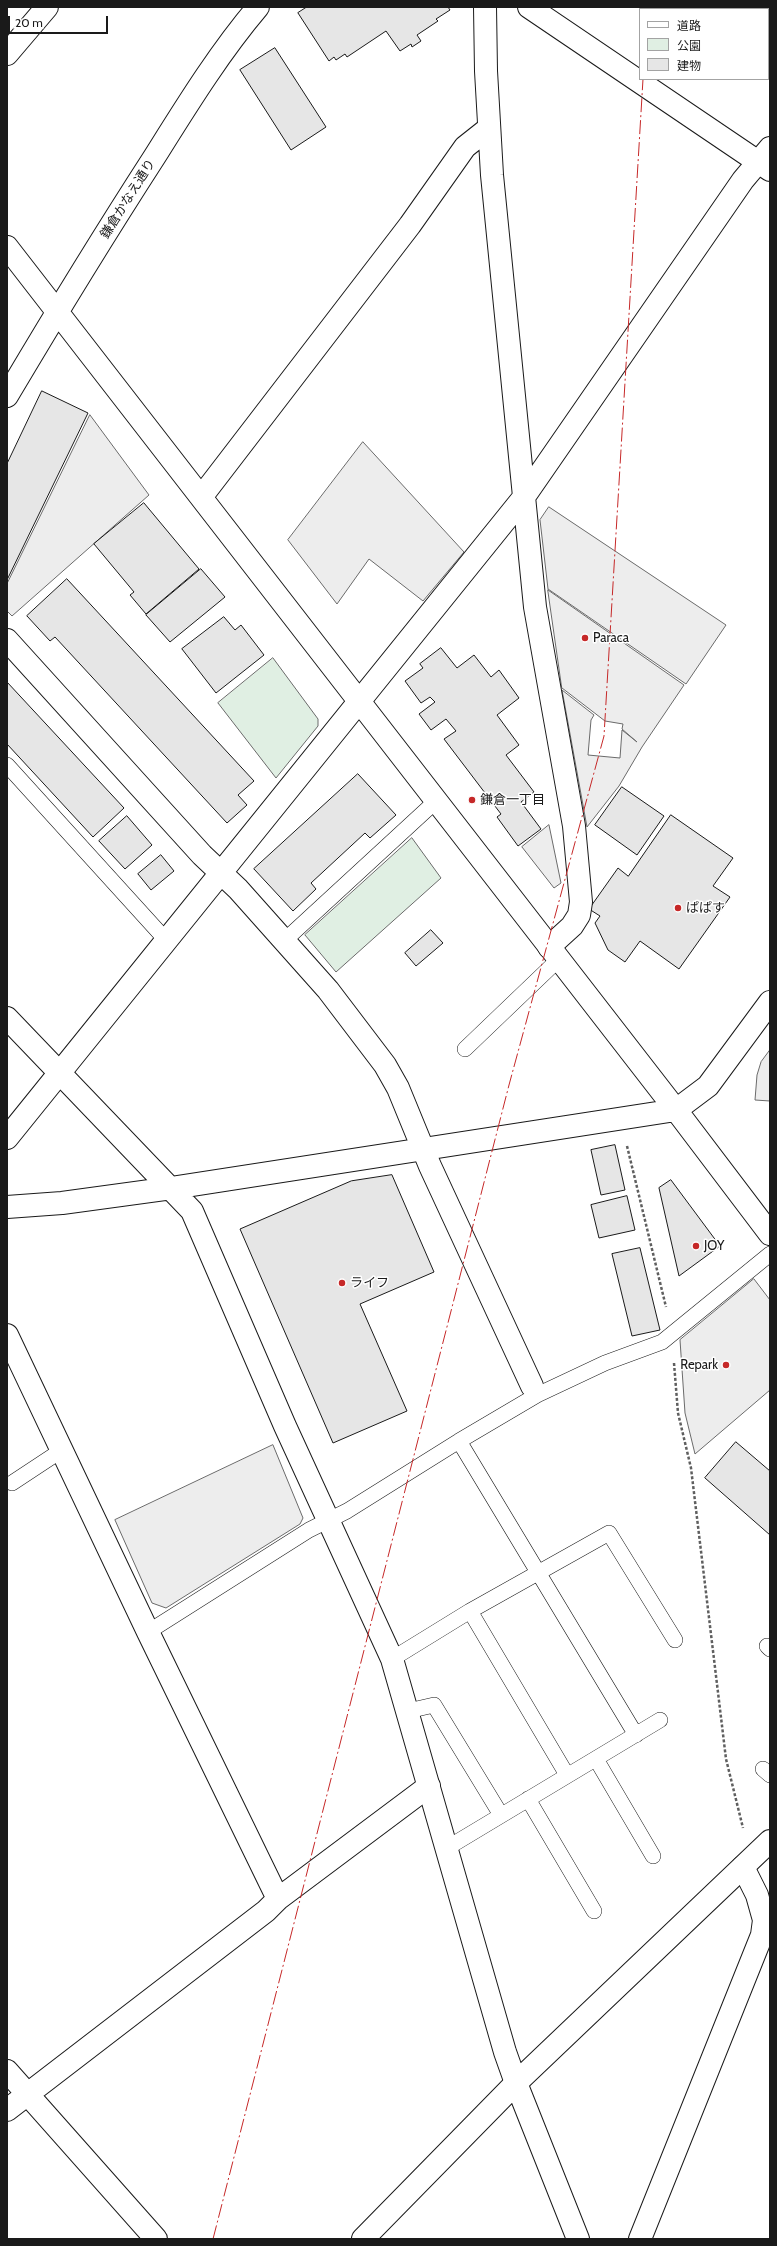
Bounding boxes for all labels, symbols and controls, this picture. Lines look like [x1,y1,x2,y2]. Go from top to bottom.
scale bar [10,8,110,34]
legend [639,8,769,80]
text: 20 m [15,15,43,30]
text: 道路 [677,18,701,33]
text: 公園 [677,38,701,53]
text: 建物 [677,58,701,73]
street label: 鎌倉かなえ通り [97,156,159,242]
place label: Paraca [593,630,629,646]
marker: Paraca [580,633,590,643]
place label: 鎌倉一丁目 [480,792,545,808]
marker: 鎌倉一丁目 [467,795,477,805]
place label: ぱぱす [686,900,725,916]
marker: ぱぱす [673,903,683,913]
place label: JOY [704,1238,724,1254]
marker: JOY [691,1241,701,1251]
place label: ライフ [350,1275,389,1291]
marker: ライフ [337,1278,347,1288]
place label: Repark [680,1357,718,1373]
marker: Repark [721,1360,731,1370]

